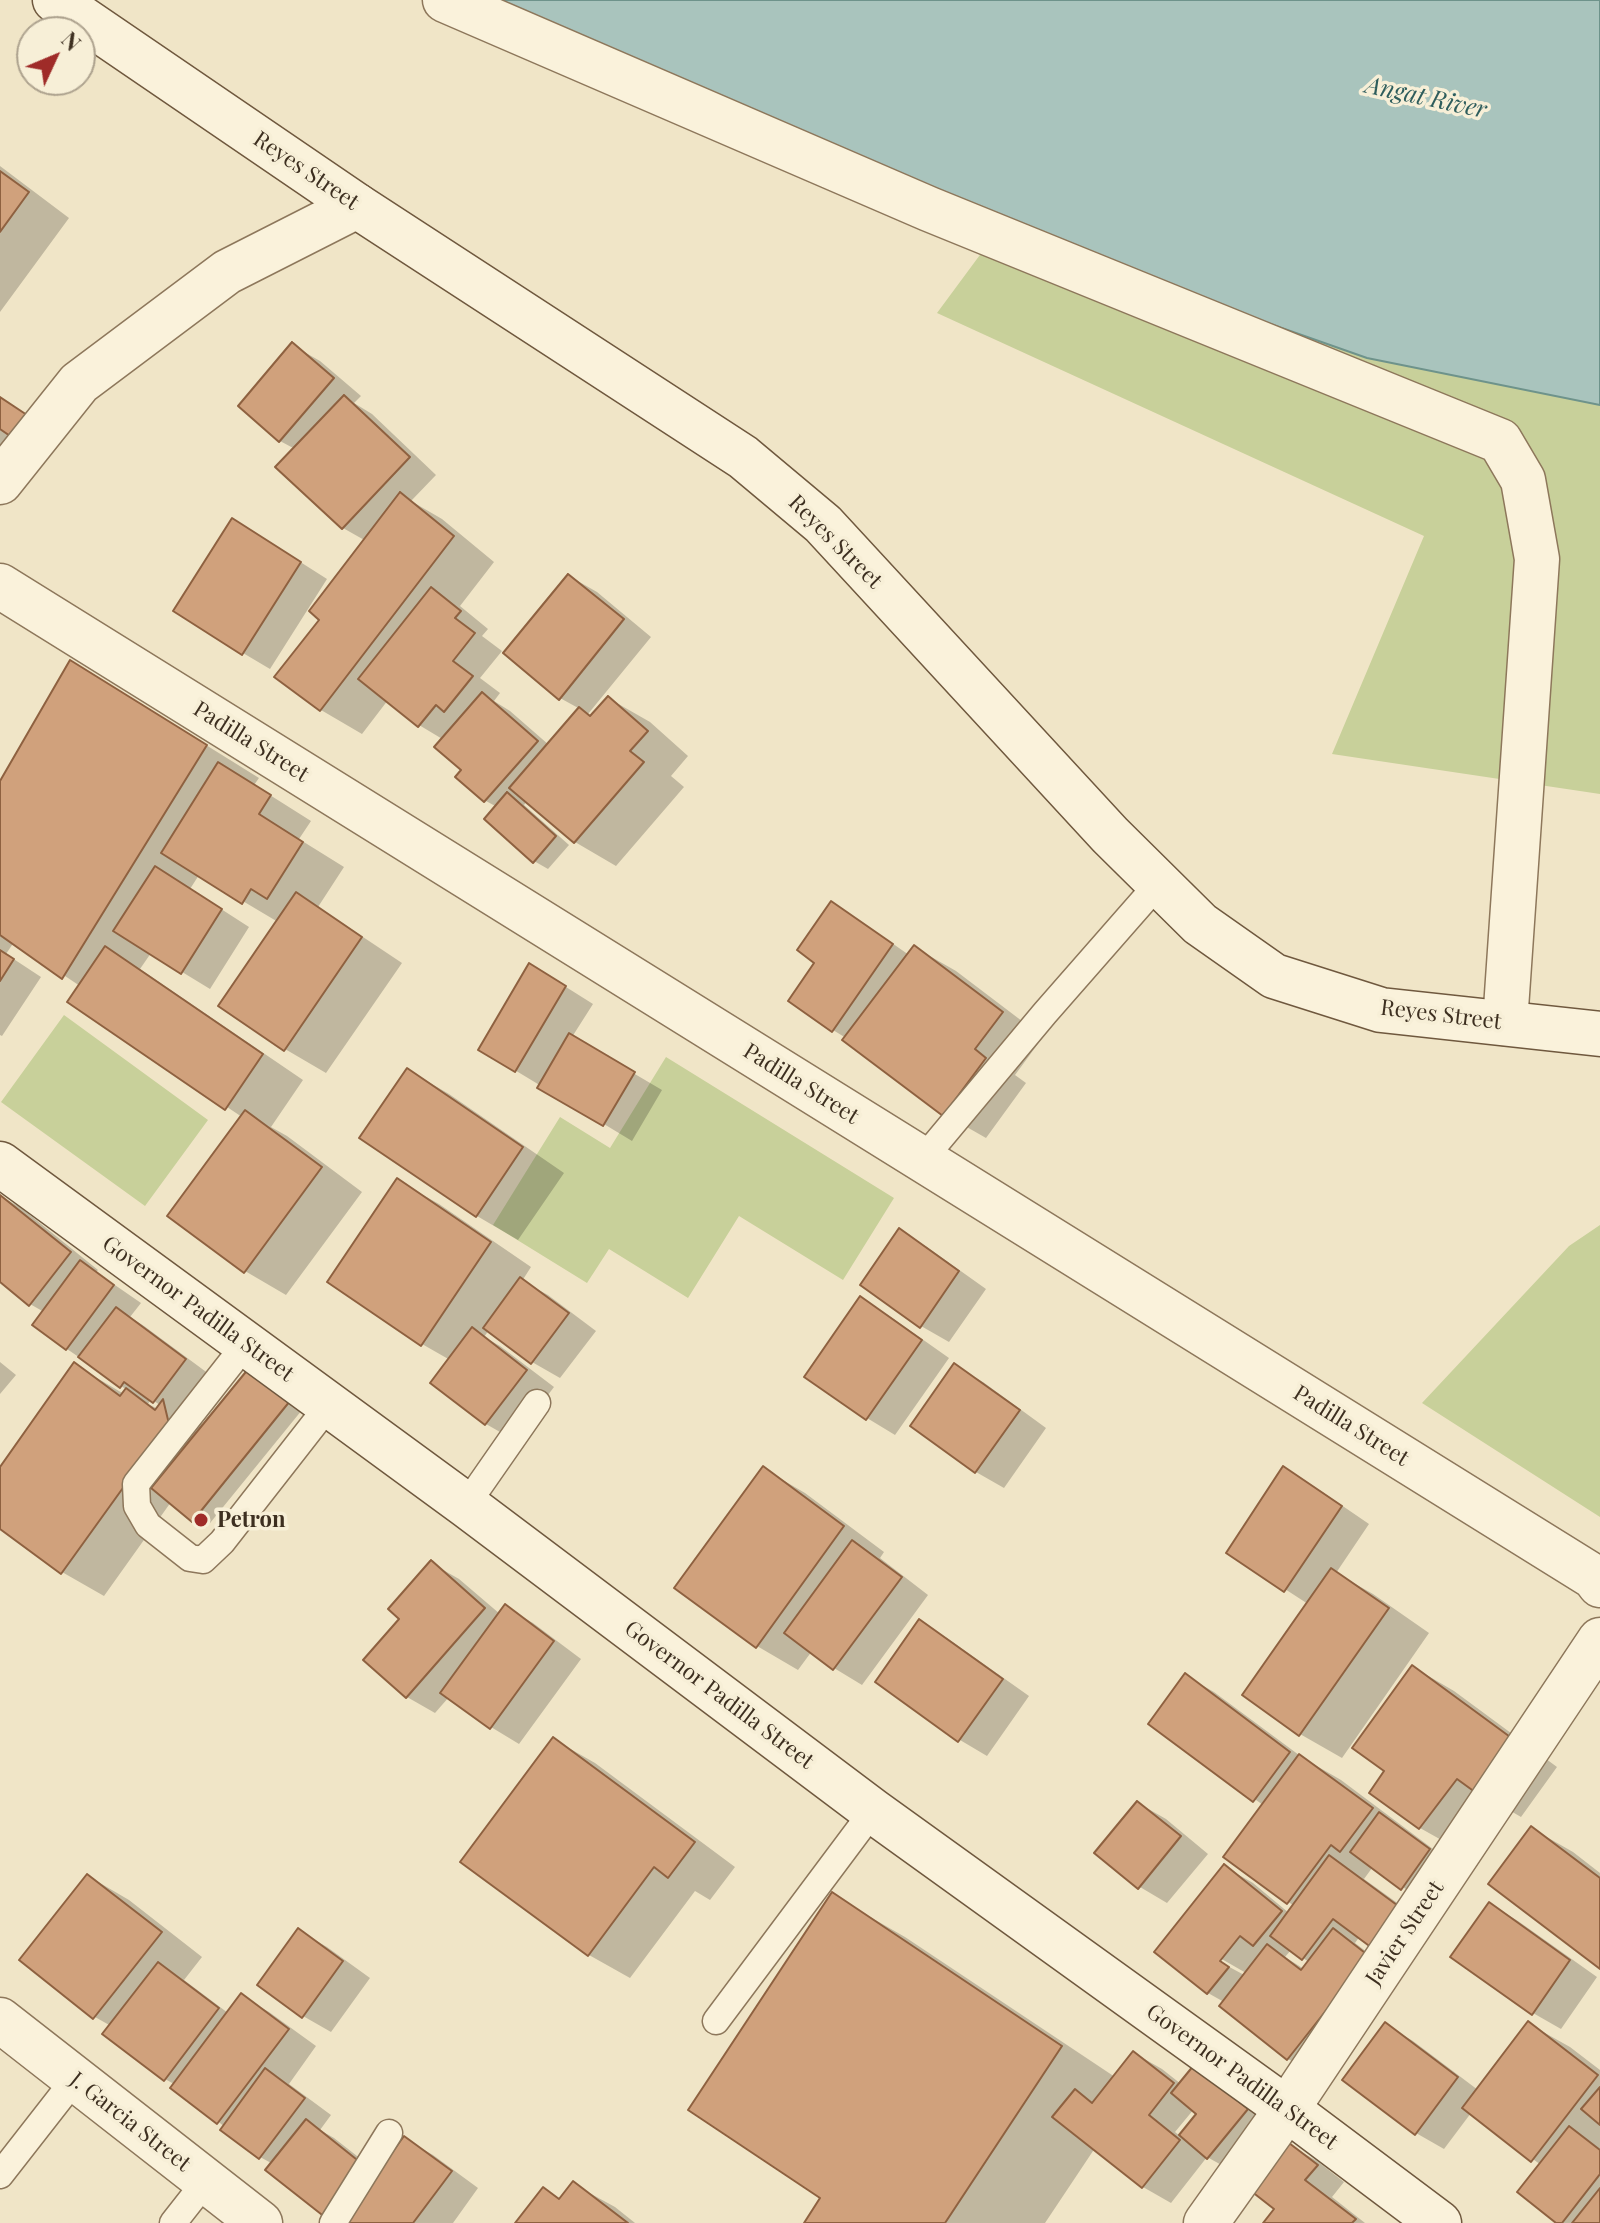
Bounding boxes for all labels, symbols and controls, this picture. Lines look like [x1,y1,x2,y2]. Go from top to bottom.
north arrow [16,16,96,96]
text: N [56,25,88,57]
water label: Angat River [1363,71,1489,125]
street label: Reyes Street [248,126,364,216]
street label: Reyes Street [783,490,887,594]
street label: Padilla Street [188,696,314,788]
street label: Reyes Street [1379,994,1503,1036]
street label: Padilla Street [738,1038,864,1130]
street label: Governor Padilla Street [97,1231,299,1387]
street label: Padilla Street [1288,1380,1414,1472]
place label: Petron [217,1507,285,1533]
marker: Petron [192,1511,210,1529]
street label: Governor Padilla Street [619,1615,819,1775]
street label: Javier Street [1360,1876,1450,1990]
street label: Governor Padilla Street [1141,1999,1343,2155]
street label: J. Garcia Street [64,2067,196,2177]

